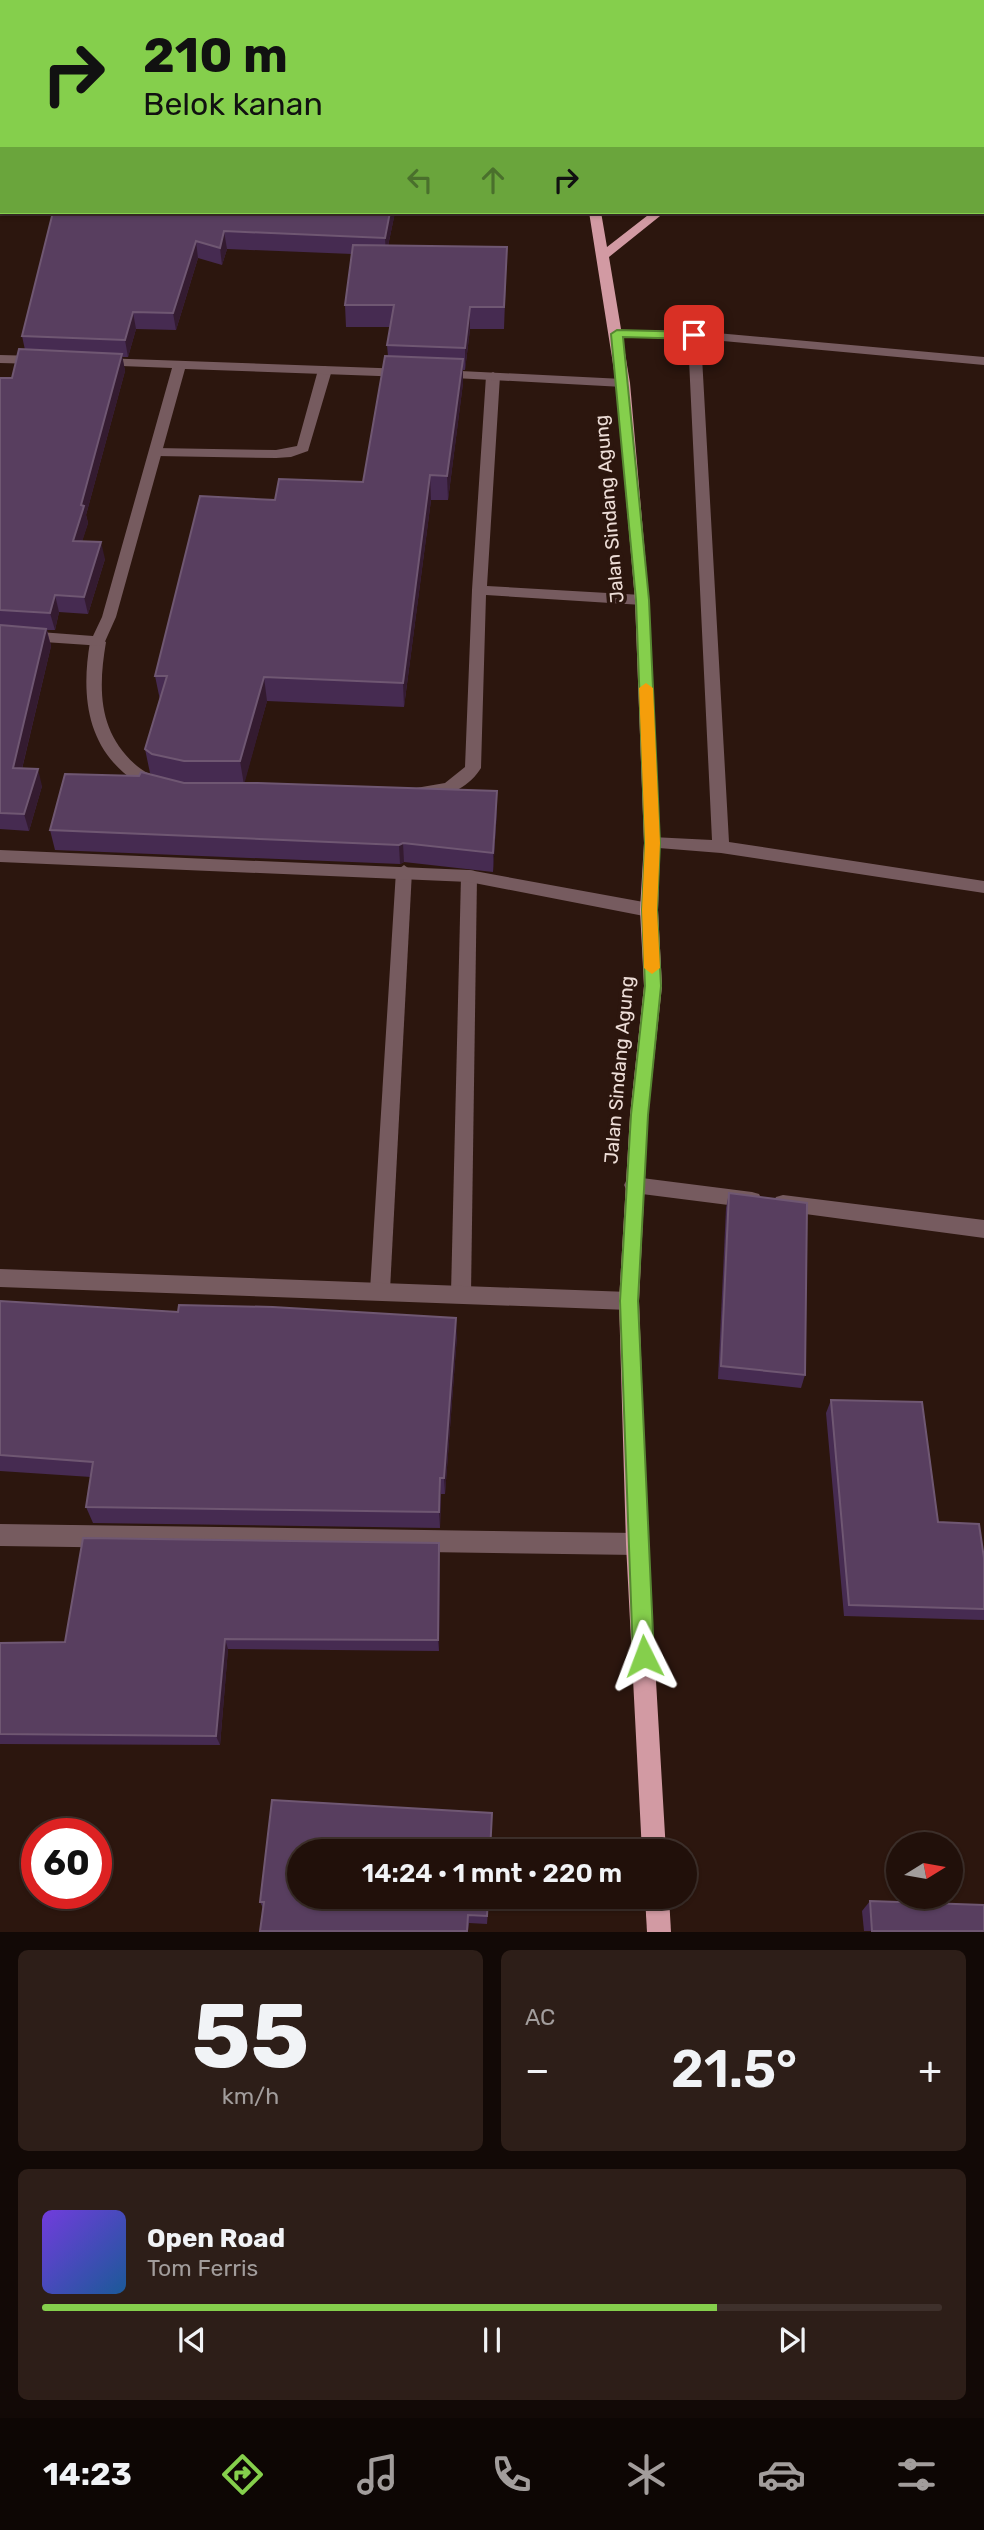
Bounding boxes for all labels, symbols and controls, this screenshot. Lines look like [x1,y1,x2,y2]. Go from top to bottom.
text: 210 m [143,26,288,84]
icon: right [28,28,119,119]
text: Belok kanan [143,85,323,123]
icon: left [401,161,439,199]
icon: ahead [474,161,512,199]
icon: right [547,161,585,199]
pin [664,305,724,365]
icon: arrive [675,316,713,354]
street label: Jalan Sindang Agung [589,414,629,604]
street label: Jalan Sindang Agung [599,975,639,1165]
position arrow [607,1619,681,1693]
speed limit sign: 60 [21,1818,112,1909]
north arrow [886,1832,962,1909]
map controls [886,1832,963,1909]
text: 14:24 · 1 mnt · 220 m [362,1858,622,1889]
text: 55 [192,1982,309,2090]
text: AC [525,2003,555,2031]
text: 21.5° [671,2038,797,2100]
text: − [525,2047,550,2093]
text: + [918,2047,942,2093]
text: km/h [222,2082,279,2110]
text: Open Road [147,2223,285,2254]
text: Tom Ferris [147,2254,258,2282]
icon: previous [173,2321,211,2359]
icon: pause [473,2321,511,2359]
icon: next [773,2321,811,2359]
icon: directions [218,2450,267,2499]
icon: music [353,2450,402,2499]
icon: phone [487,2450,536,2499]
icon: climate [622,2450,671,2499]
icon: car [757,2450,806,2499]
icon: filters [892,2450,941,2499]
text: 14:23 [43,2455,132,2493]

